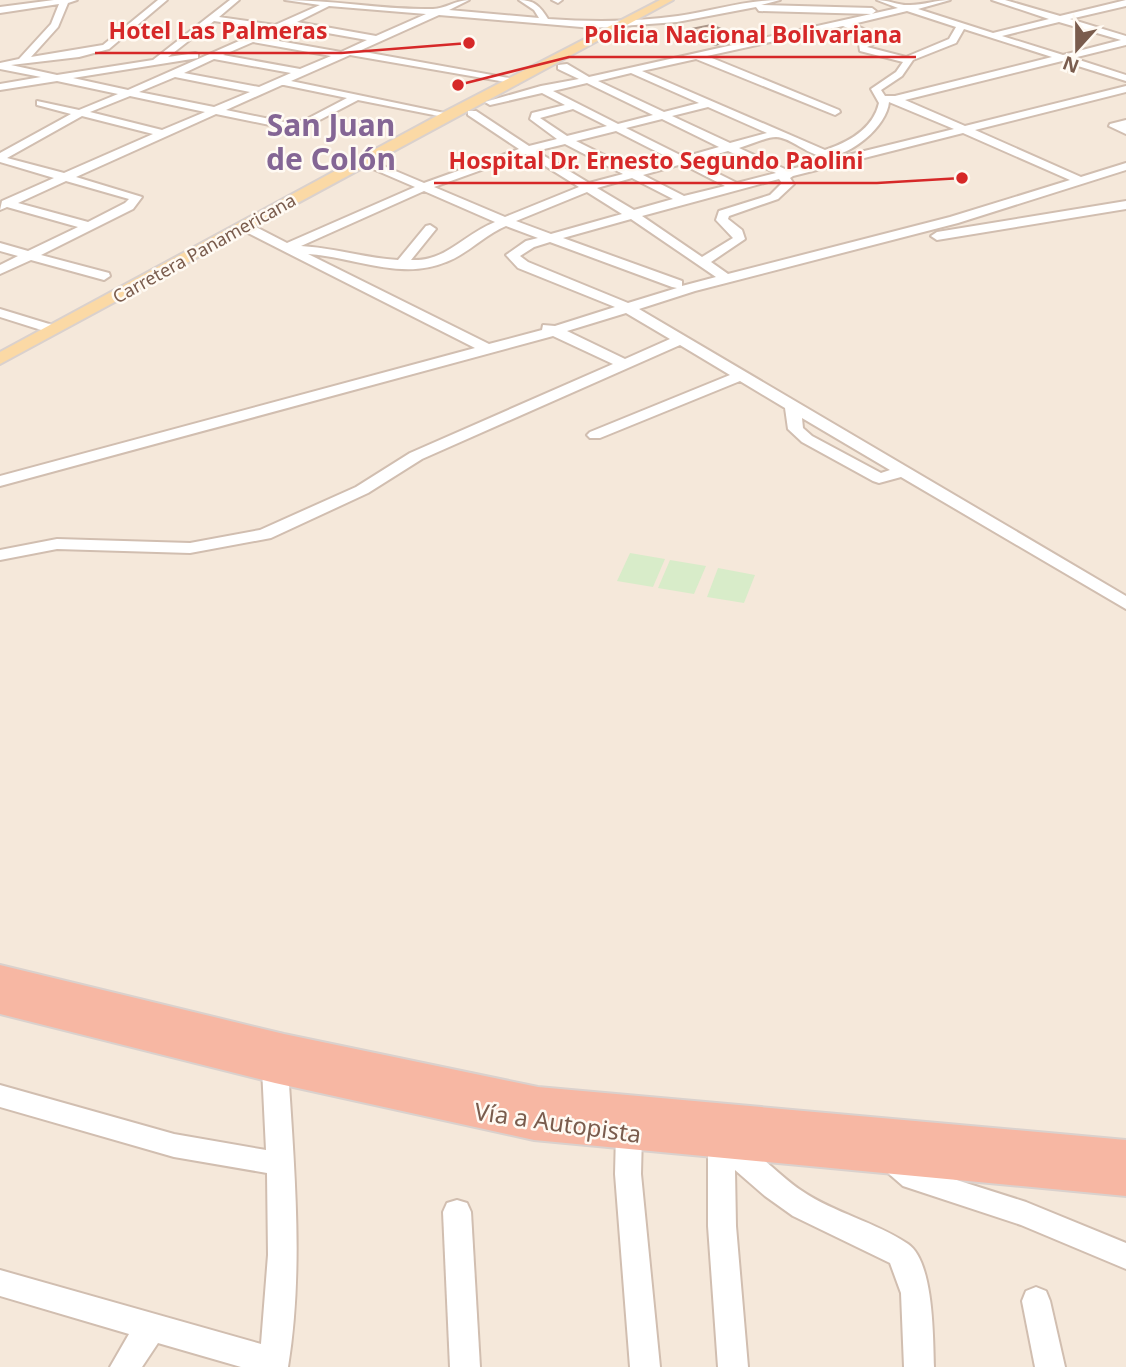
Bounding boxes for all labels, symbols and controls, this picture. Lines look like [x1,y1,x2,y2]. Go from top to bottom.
callout: Hotel Las Palmeras [95,9,341,53]
callout: Policia Nacional Bolivariana [569,13,916,57]
text: Hotel Las Palmeras [109,14,327,46]
north arrow [1042,14,1112,84]
text: Policia Nacional Bolivariana [584,18,902,50]
text: N [1059,50,1083,80]
district label: San Juan de Colón [266,104,396,179]
callout: Hospital Dr. Ernesto Segundo Paolini [434,139,877,183]
text: Hospital Dr. Ernesto Segundo Paolini [449,144,863,176]
street label: Carretera Panamericana [108,188,300,308]
street label: Vía a Autopista [473,1094,643,1150]

